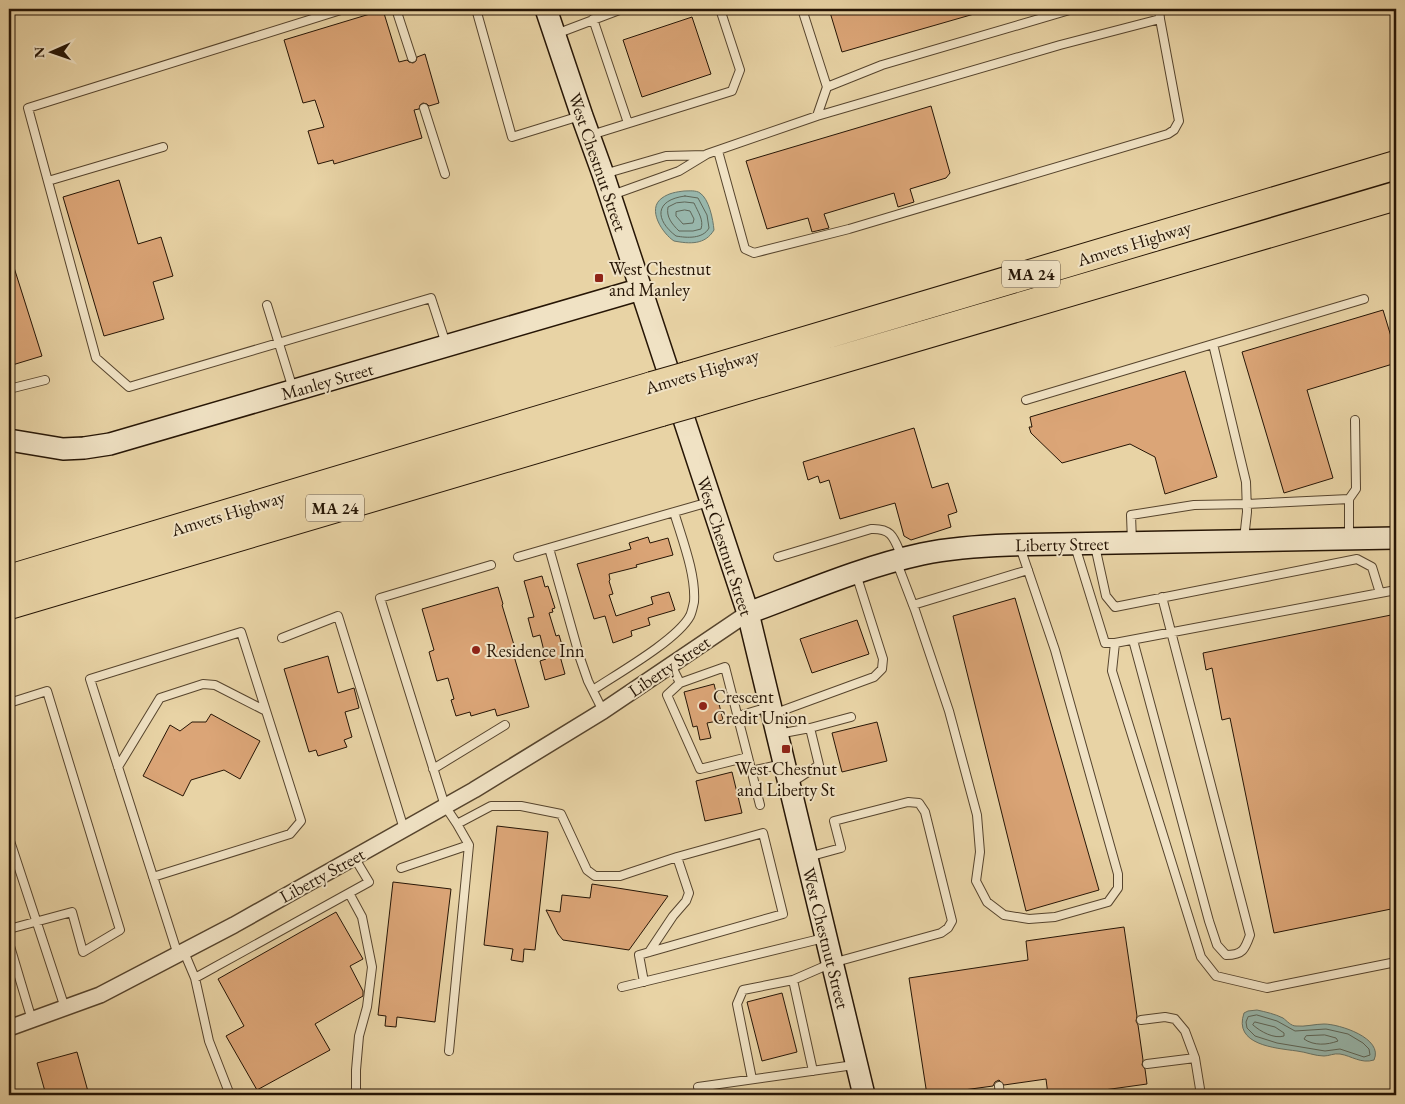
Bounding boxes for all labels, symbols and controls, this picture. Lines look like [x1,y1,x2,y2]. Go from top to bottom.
north arrow [28,28,78,78]
text: N [30,46,48,58]
street label: West Chestnut Street [564,90,633,235]
street label: Amvets Highway [1073,215,1194,272]
place label: West Chestnut and Manley [609,257,711,301]
road number: MA 24 [1002,260,1060,288]
marker: West Chestnut and Manley [593,272,605,284]
street label: Amvets Highway [641,343,762,400]
street label: Manley Street [278,357,376,405]
street label: West Chestnut Street [692,473,758,619]
street label: Amvets Highway [167,485,288,542]
road number: MA 24 [306,494,364,522]
street label: Liberty Street [1015,532,1109,556]
street label: Liberty Street [624,630,715,702]
place label: Residence Inn [486,639,585,662]
marker: Residence Inn [470,644,482,656]
place label: Crescent Credit Union [713,685,808,729]
marker: Crescent Credit Union [697,700,709,712]
marker: West Chestnut and Liberty St [780,743,792,755]
place label: West Chestnut and Liberty St [735,757,837,801]
street label: Liberty Street [275,842,369,908]
street label: West Chestnut Street [797,865,855,1012]

